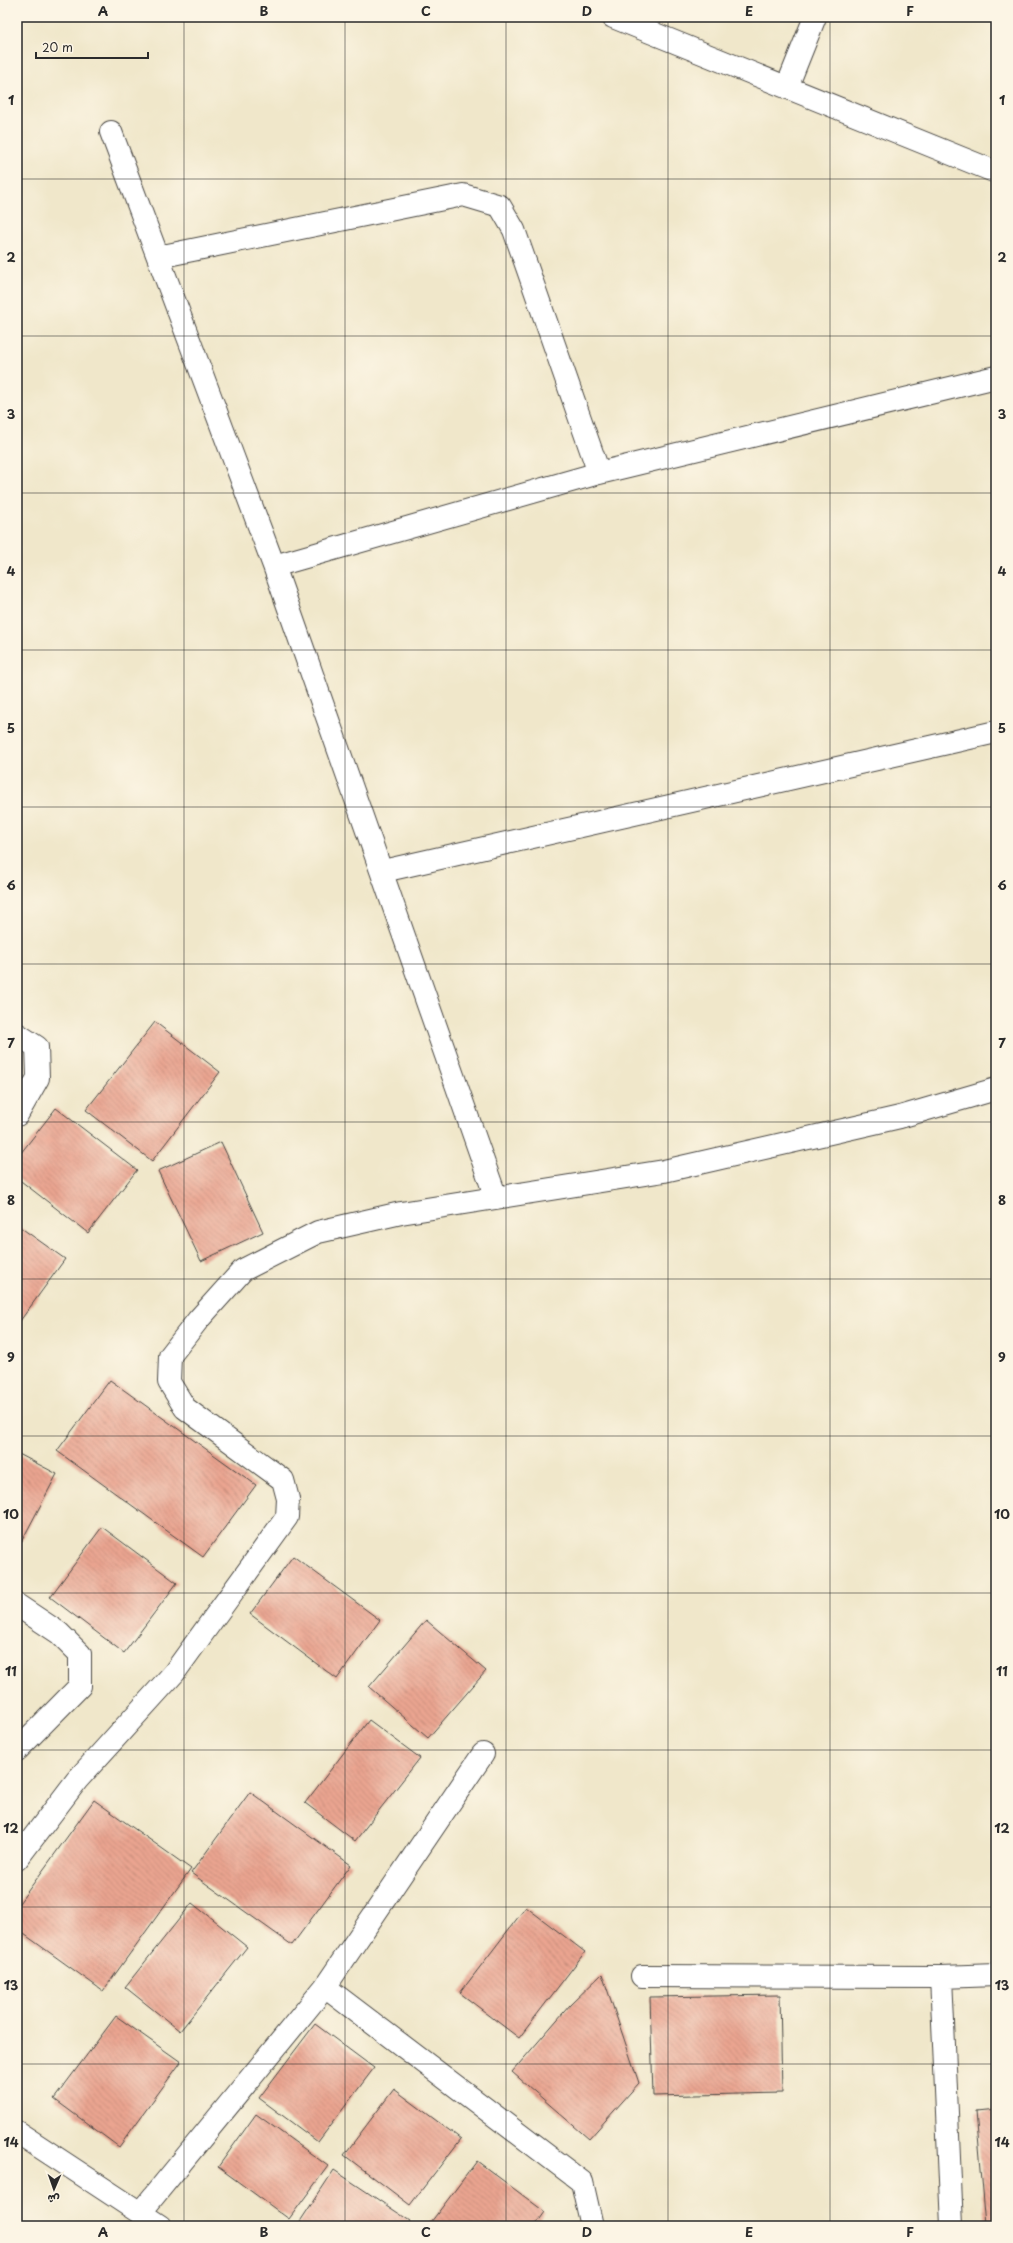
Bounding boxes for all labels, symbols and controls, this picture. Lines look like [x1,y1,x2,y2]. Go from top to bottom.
text: A [98,1,108,20]
text: B [260,1,269,20]
text: C [421,1,431,20]
text: D [582,1,592,20]
text: E [745,1,753,20]
text: F [906,1,914,20]
scale bar [36,34,148,60]
text: 20 m [42,38,73,56]
text: 1 [8,90,14,109]
text: 1 [999,90,1005,109]
text: 2 [6,247,16,266]
text: 2 [997,247,1007,266]
text: 3 [7,404,16,423]
text: 3 [998,404,1007,423]
text: 4 [7,561,16,580]
text: 4 [998,561,1007,580]
text: 5 [7,718,15,737]
text: 5 [998,718,1006,737]
text: 6 [6,875,16,894]
text: 6 [997,875,1007,894]
text: 7 [7,1033,15,1052]
text: 7 [998,1033,1006,1052]
text: 8 [7,1190,15,1209]
text: 8 [998,1190,1006,1209]
text: 9 [7,1347,15,1366]
text: 9 [998,1347,1006,1366]
text: 10 [3,1504,19,1523]
text: 10 [994,1504,1010,1523]
text: 11 [5,1661,17,1680]
text: 11 [996,1661,1008,1680]
text: 12 [3,1818,19,1837]
text: 12 [994,1818,1010,1837]
text: 13 [4,1975,19,1994]
text: 13 [995,1975,1010,1994]
text: 14 [3,2132,19,2151]
text: 14 [994,2132,1010,2151]
north arrow [34,2169,74,2209]
text: ش [47,2191,60,2208]
text: A [98,2222,108,2241]
text: B [260,2222,269,2241]
text: C [421,2222,431,2241]
text: D [582,2222,592,2241]
text: E [745,2222,753,2241]
text: F [906,2222,914,2241]

